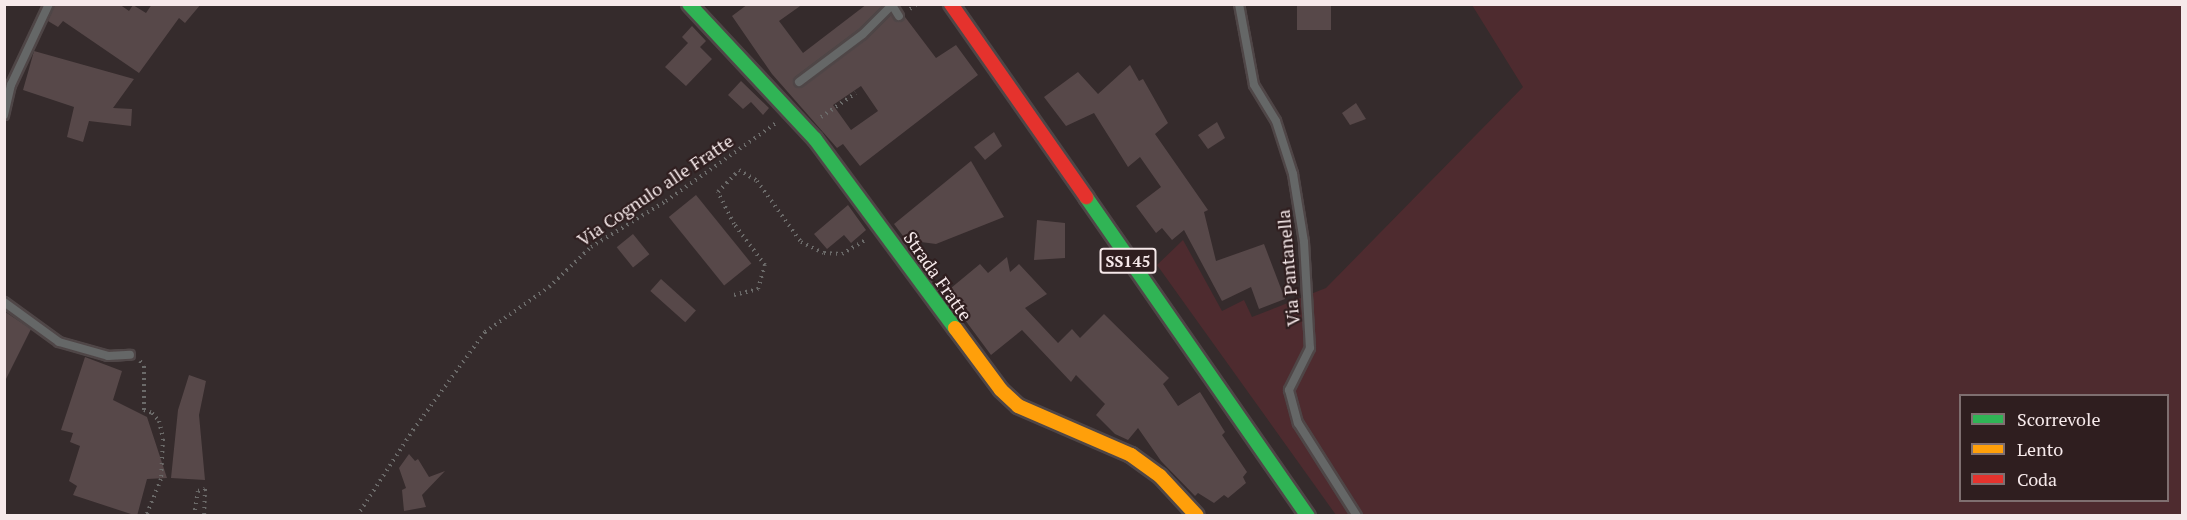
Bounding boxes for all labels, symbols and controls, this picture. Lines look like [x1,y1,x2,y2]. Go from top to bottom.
street label: Via Cognulo alle Fratte [573,130,737,250]
street label: Via Pantanella [1272,209,1304,327]
street label: Strada Fratte [899,227,977,325]
road number: SS145 [1100,248,1156,274]
legend [1959,394,2169,502]
text: Scorrevole [2017,407,2100,431]
text: Lento [2017,437,2063,461]
text: Coda [2017,467,2057,491]

